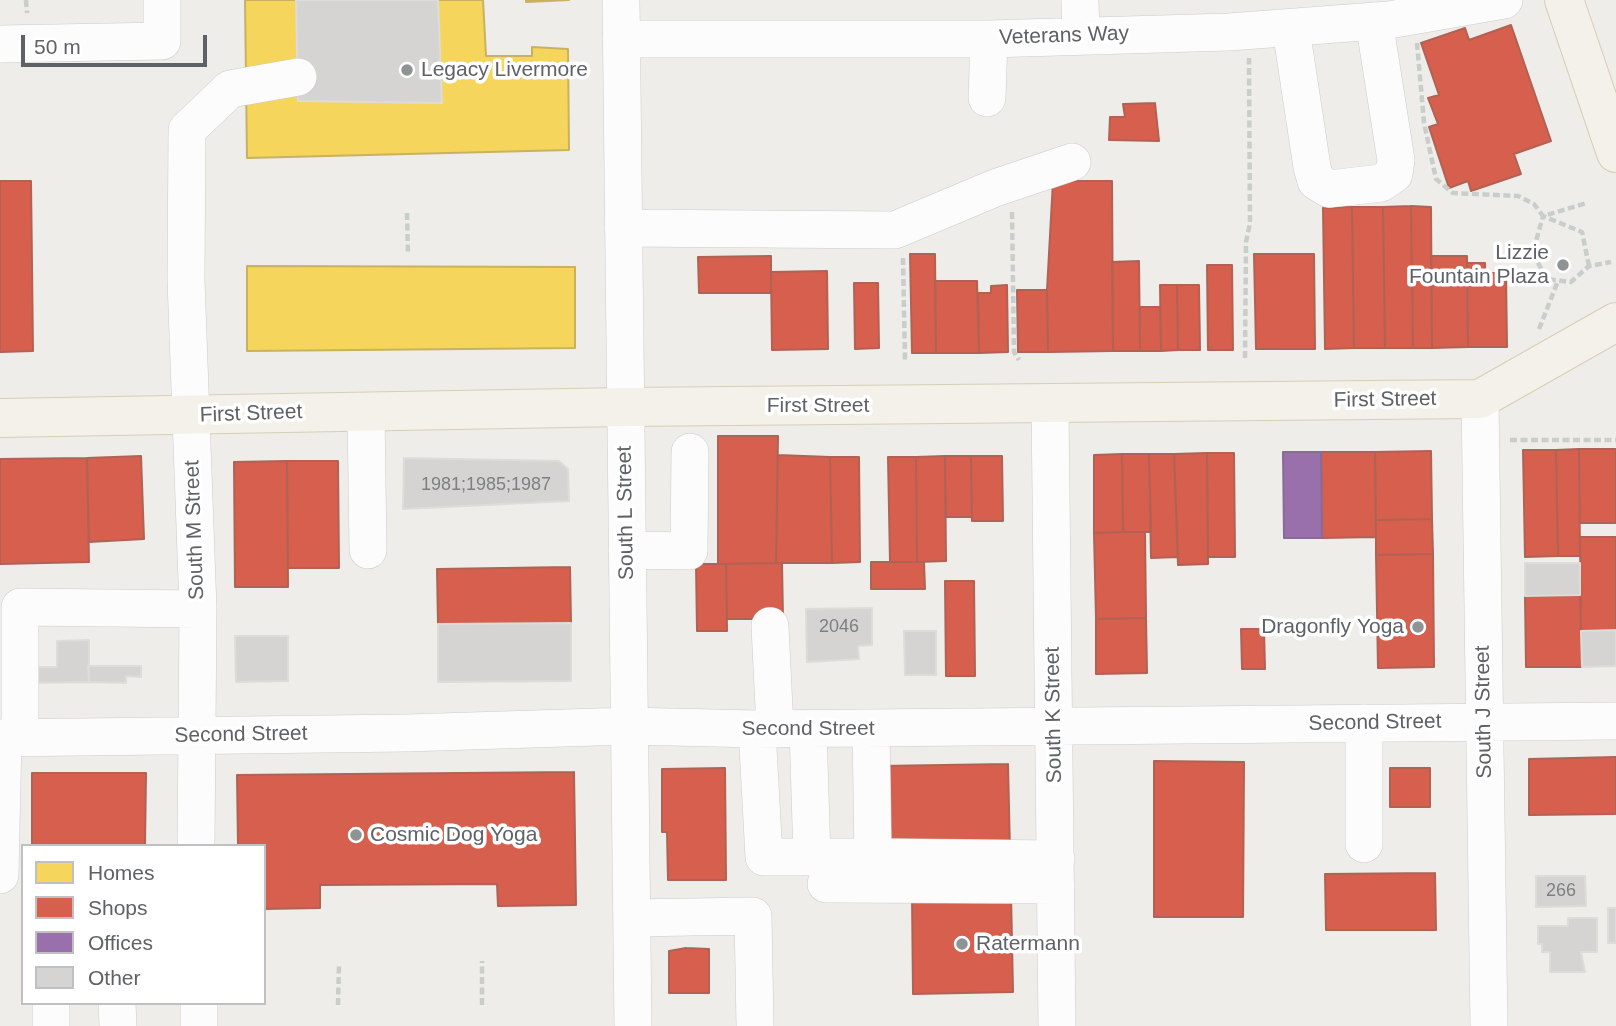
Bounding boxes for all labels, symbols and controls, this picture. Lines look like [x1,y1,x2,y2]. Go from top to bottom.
scale bar [24,21,210,65]
street label: Veterans Way [999,21,1129,51]
text: 50 m [34,35,81,58]
place label: Legacy Livermore [421,57,588,83]
marker: Legacy Livermore [399,62,415,78]
place label: Lizzie Fountain Plaza [1409,240,1549,290]
marker: Lizzie Fountain Plaza [1555,257,1571,273]
street label: First Street [1333,387,1437,413]
street label: First Street [767,393,869,419]
street label: First Street [199,400,303,428]
street label: South L Street [612,446,640,580]
street label: South M Street [180,460,210,600]
house number: 1981;1985;1987 [421,474,551,496]
place label: Dragonfly Yoga [1261,614,1404,640]
house number: 2046 [819,616,859,638]
marker: Dragonfly Yoga [1410,619,1426,635]
street label: South J Street [1470,645,1498,779]
street label: South K Street [1040,646,1068,784]
street label: Second Street [1308,709,1442,737]
street label: Second Street [741,716,875,742]
street label: Second Street [174,721,308,749]
place label: Cosmic Dog Yoga [370,822,537,848]
marker: Cosmic Dog Yoga [348,827,364,843]
legend [21,844,266,1005]
text: Homes [88,861,155,884]
house number: 266 [1546,880,1576,902]
text: Shops [88,896,148,919]
text: Offices [88,931,153,954]
place label: Ratermann [976,931,1080,957]
marker: Ratermann [954,936,970,952]
text: Other [88,966,141,989]

